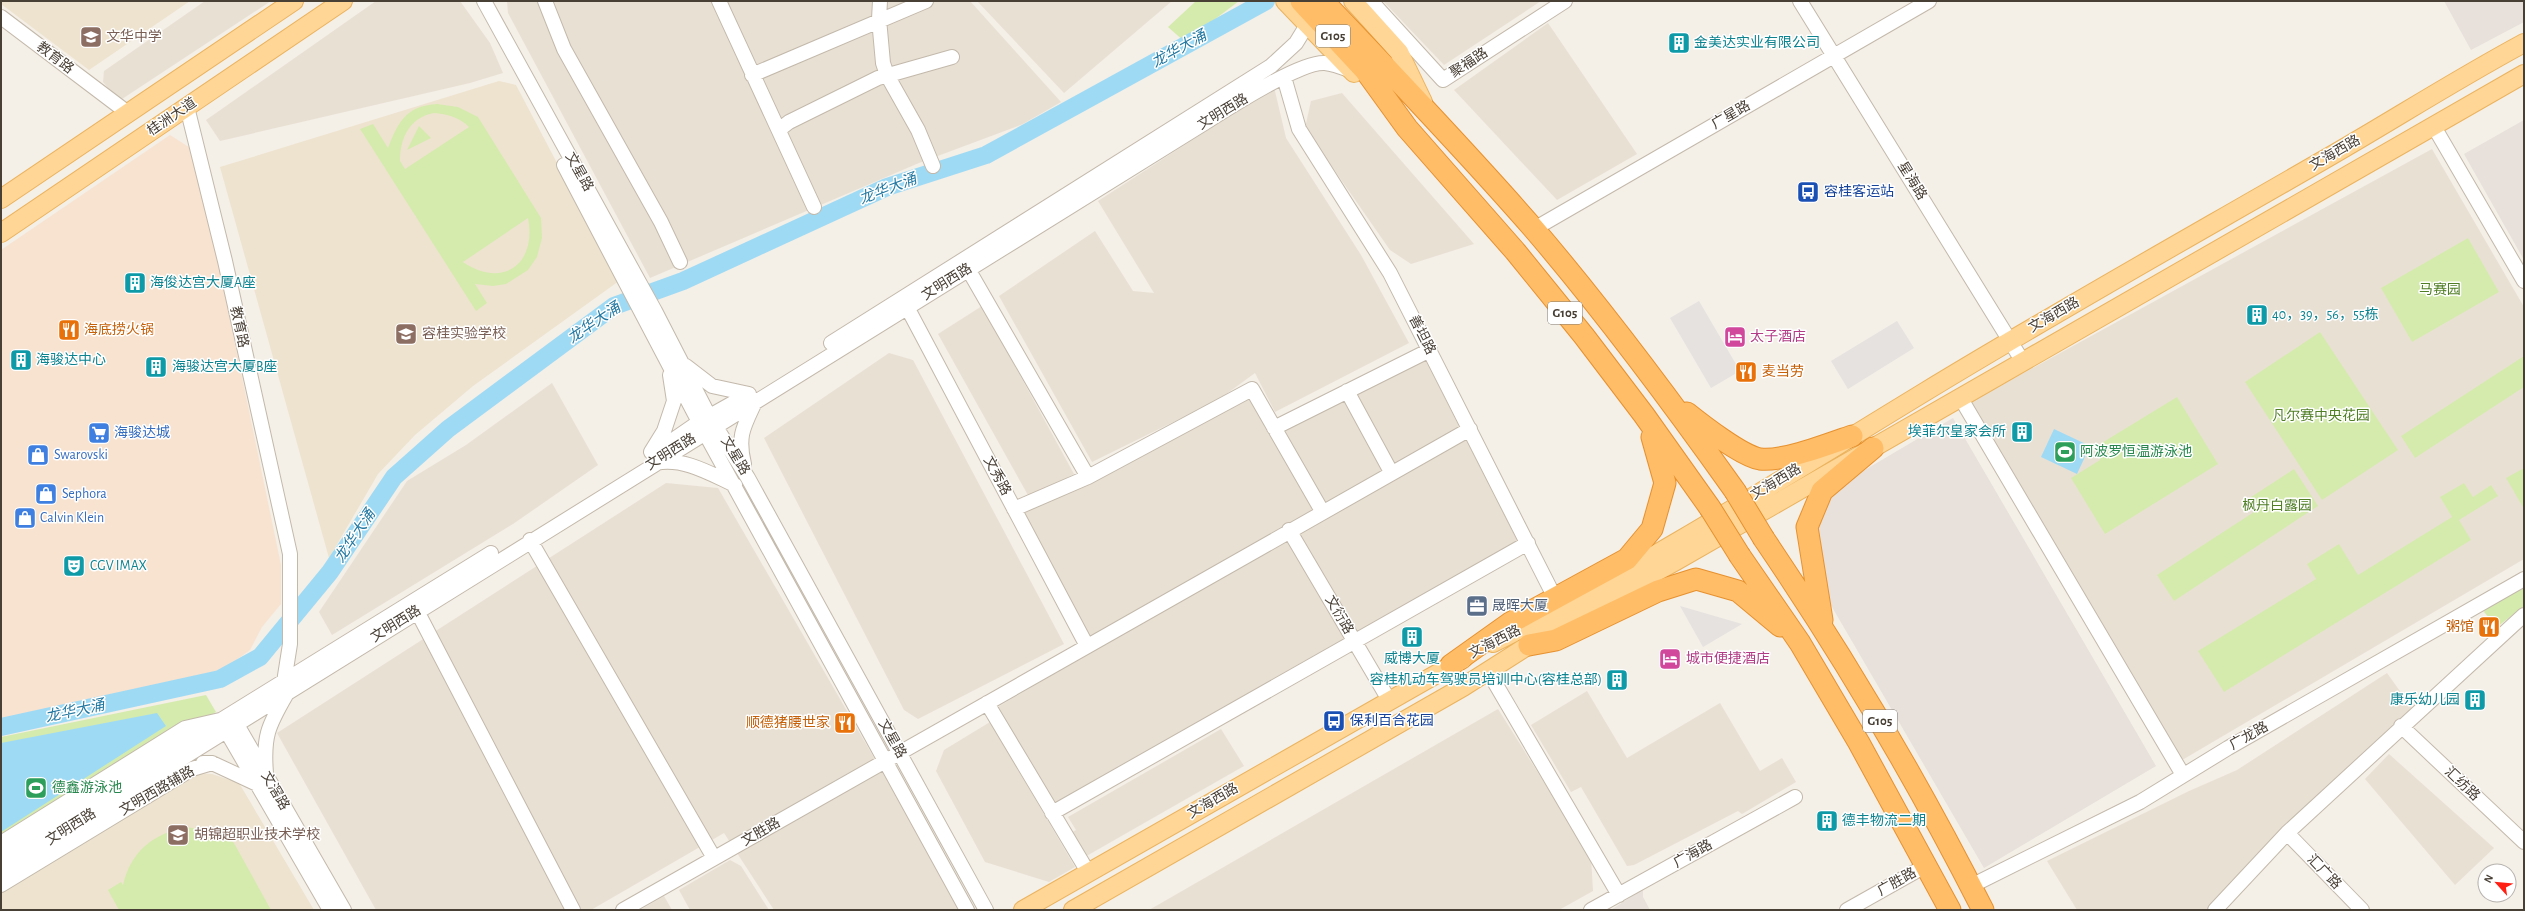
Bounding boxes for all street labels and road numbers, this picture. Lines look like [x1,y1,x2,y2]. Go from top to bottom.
road number: G105 [1316,25,1350,47]
street label: 教育路 [34,39,77,76]
street label: 聚福路 [1447,45,1490,80]
street label: 文明西路 [1195,91,1251,132]
street label: 桂洲大道 [144,94,199,138]
street label: 广星路 [1709,98,1753,132]
street label: 文海西路 [2307,132,2363,173]
street label: 文星路 [563,150,596,194]
street label: 星海路 [1895,159,1930,203]
street label: 文明西路 [919,260,974,303]
street label: 文海西路 [2026,294,2082,335]
road number: G105 [1548,302,1582,324]
street label: 教育路 [228,305,251,349]
street label: 善坦路 [1406,313,1439,357]
street label: 文明西路 [643,430,698,473]
street label: 文星路 [718,434,753,478]
street label: 文秀路 [981,454,1014,498]
street label: 文海西路 [1748,461,1804,502]
street label: 文衍路 [1322,593,1356,637]
street label: 文明西路 [368,602,423,645]
street label: 文海西路 [1466,622,1523,661]
road number: G105 [1863,710,1897,732]
street label: 文星路 [876,717,909,761]
street label: 广龙路 [2226,718,2271,752]
street label: 文明西路辅路 [117,763,197,818]
street label: 汇纺路 [2442,764,2483,803]
street label: 文滘路 [258,769,292,813]
street label: 文海西路 [1185,780,1241,821]
street label: 文明西路 [43,805,98,848]
street label: 文胜路 [739,815,783,849]
street label: 广海路 [1671,837,1715,870]
street label: 汇广路 [2304,851,2344,892]
street label: 广胜路 [1875,865,1919,898]

